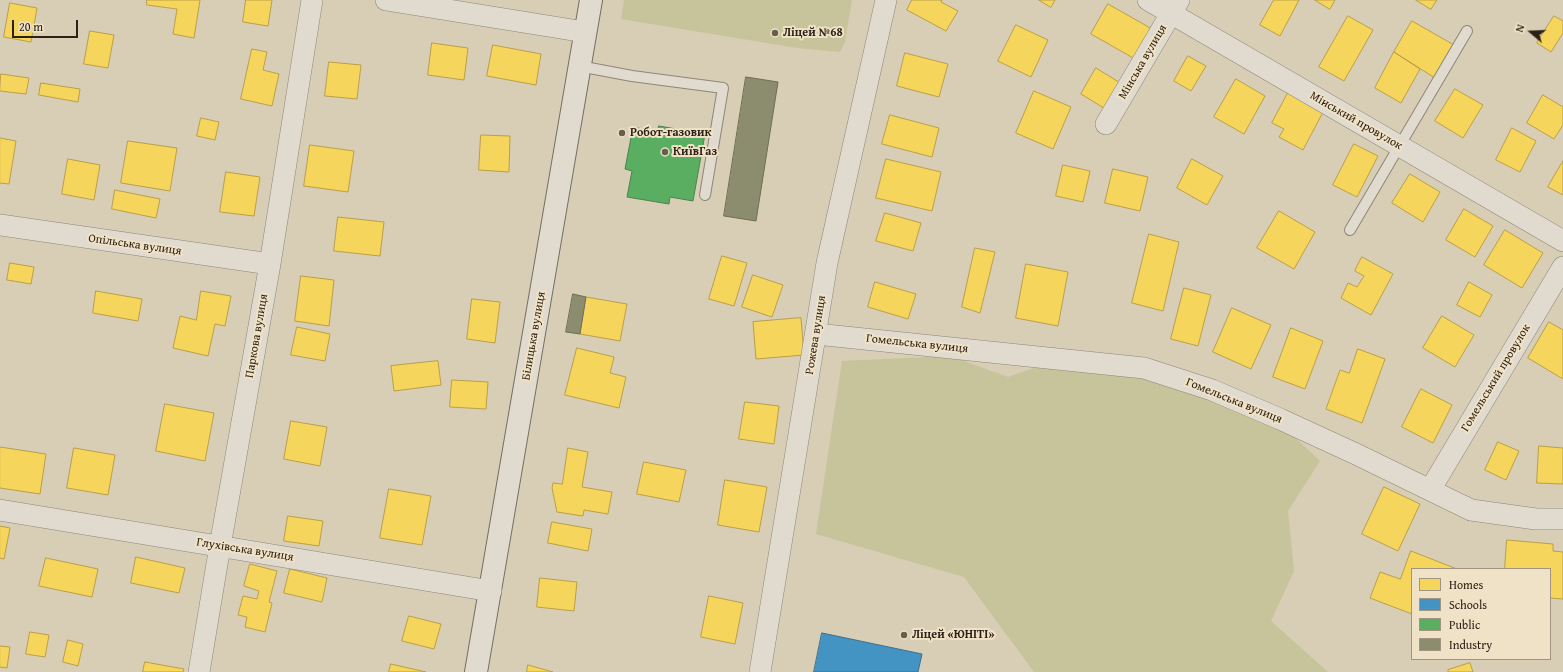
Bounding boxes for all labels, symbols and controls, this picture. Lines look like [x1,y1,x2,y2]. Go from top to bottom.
scale bar [14,12,80,38]
north arrow [1511,12,1551,52]
text: 20 m [19,18,43,35]
street label: Мінська вулиця [1116,22,1170,102]
text: N [1511,22,1528,34]
place label: Ліцей №68 [783,26,843,40]
marker: Ліцей №68 [770,28,780,38]
street label: Мінський провулок [1307,89,1405,153]
place label: Робот-газовик [630,126,711,140]
marker: Робот-газовик [617,128,627,138]
place label: КиївГаз [673,145,717,159]
marker: КиївГаз [660,147,670,157]
street label: Опільська вулиця [87,231,183,259]
street label: Білицька вулиця [519,291,549,381]
street label: Паркова вулиця [243,293,271,379]
street label: Рожева вулиця [803,294,829,376]
street label: Гомельський провулок [1458,322,1534,434]
street label: Гомельська вулиця [865,331,969,357]
street label: Гомельська вулиця [1184,375,1284,427]
street label: Глухівська вулиця [195,535,295,565]
legend [1411,568,1551,660]
text: Homes [1449,576,1483,593]
text: Schools [1449,596,1487,613]
text: Public [1449,616,1480,633]
place label: Ліцей «ЮНІТІ» [912,628,995,642]
marker: Ліцей «ЮНІТІ» [899,630,909,640]
text: Industry [1449,636,1492,653]

